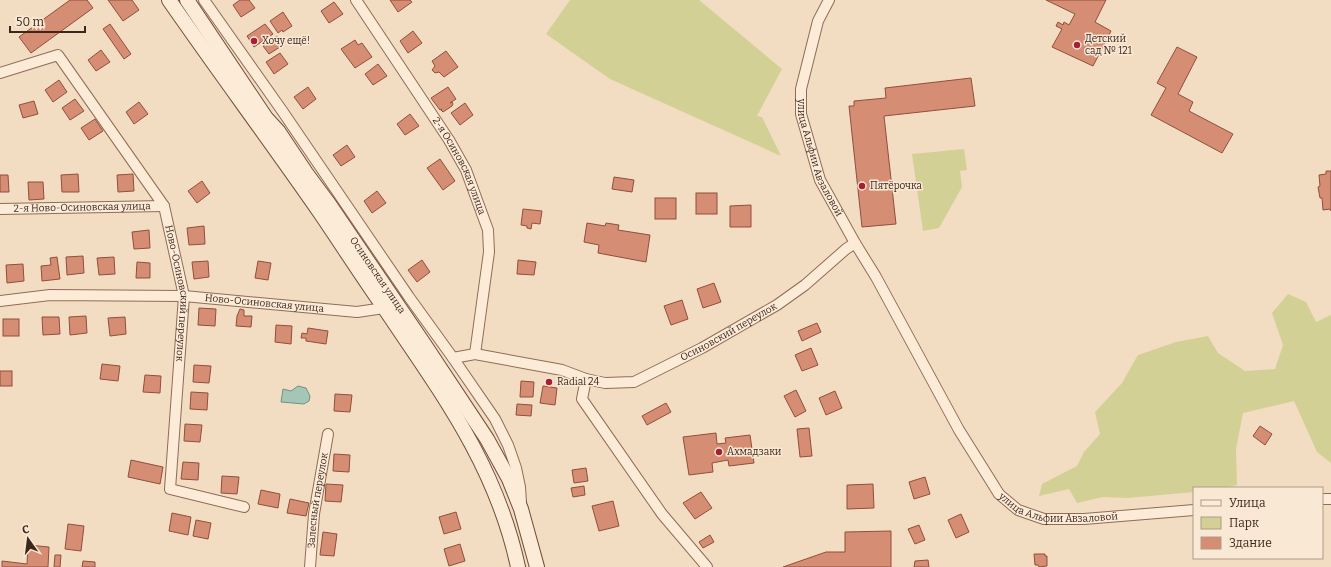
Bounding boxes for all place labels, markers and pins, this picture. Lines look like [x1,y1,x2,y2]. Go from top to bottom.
place label: Детский сад № 121 [1085,33,1132,57]
place label: Хочу ещё! [262,35,310,47]
marker: Хочу ещё! [249,36,259,46]
marker: Детский сад № 121 [1072,40,1082,50]
place label: Пятёрочка [870,180,922,192]
marker: Пятёрочка [857,181,867,191]
place label: Radial 24 [557,376,599,388]
marker: Radial 24 [544,377,554,387]
place label: Ахмадзаки [727,446,782,458]
marker: Ахмадзаки [714,447,724,457]

